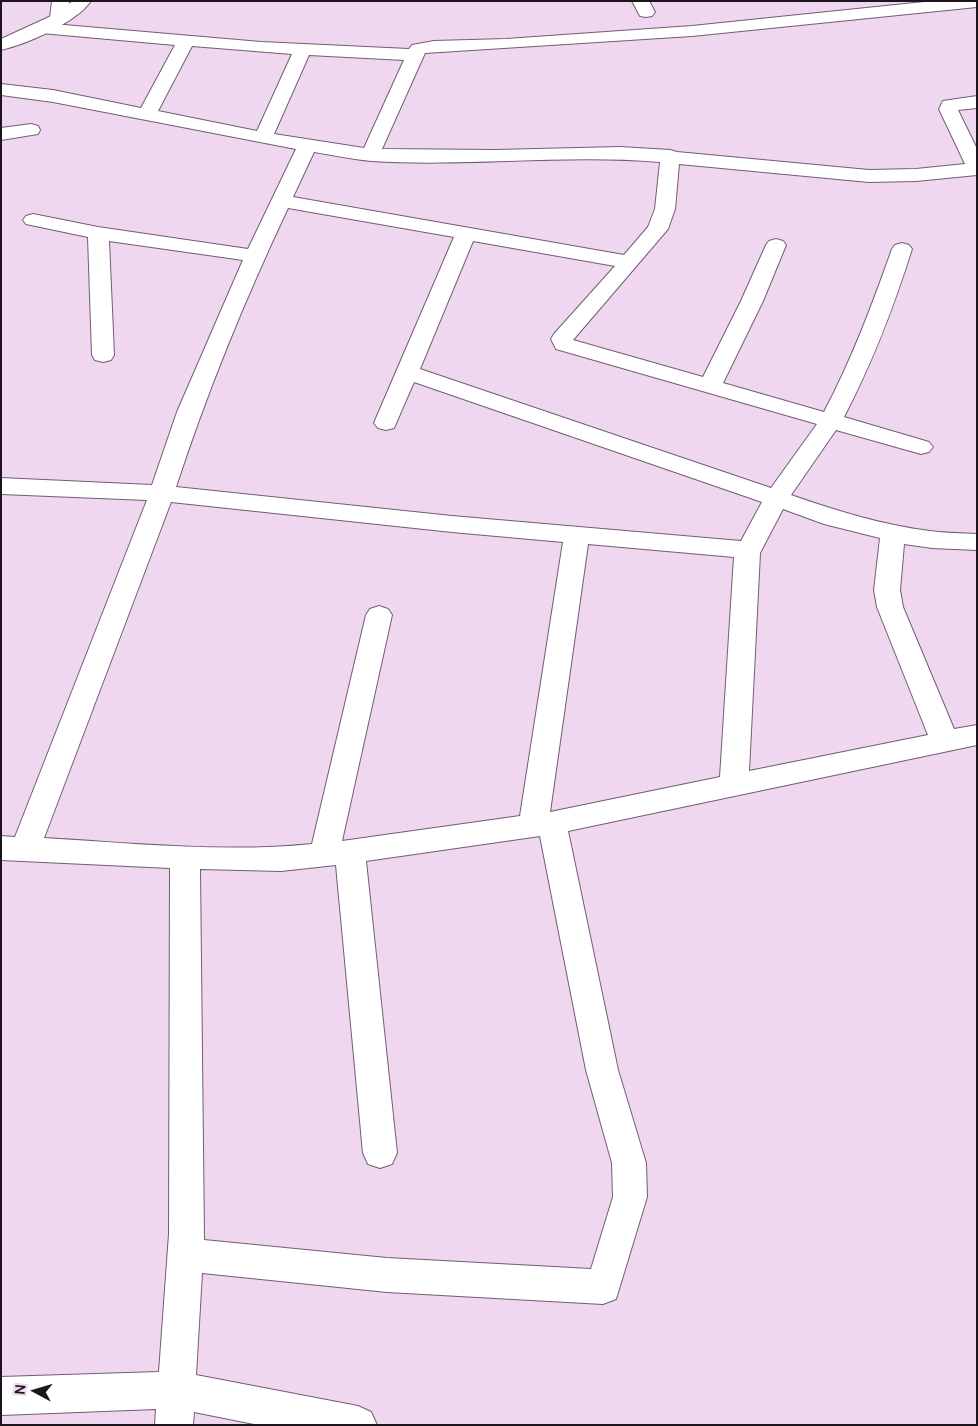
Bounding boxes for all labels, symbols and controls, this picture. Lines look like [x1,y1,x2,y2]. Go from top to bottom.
north arrow [10,1366,60,1416]
text: N [10,1383,30,1395]

